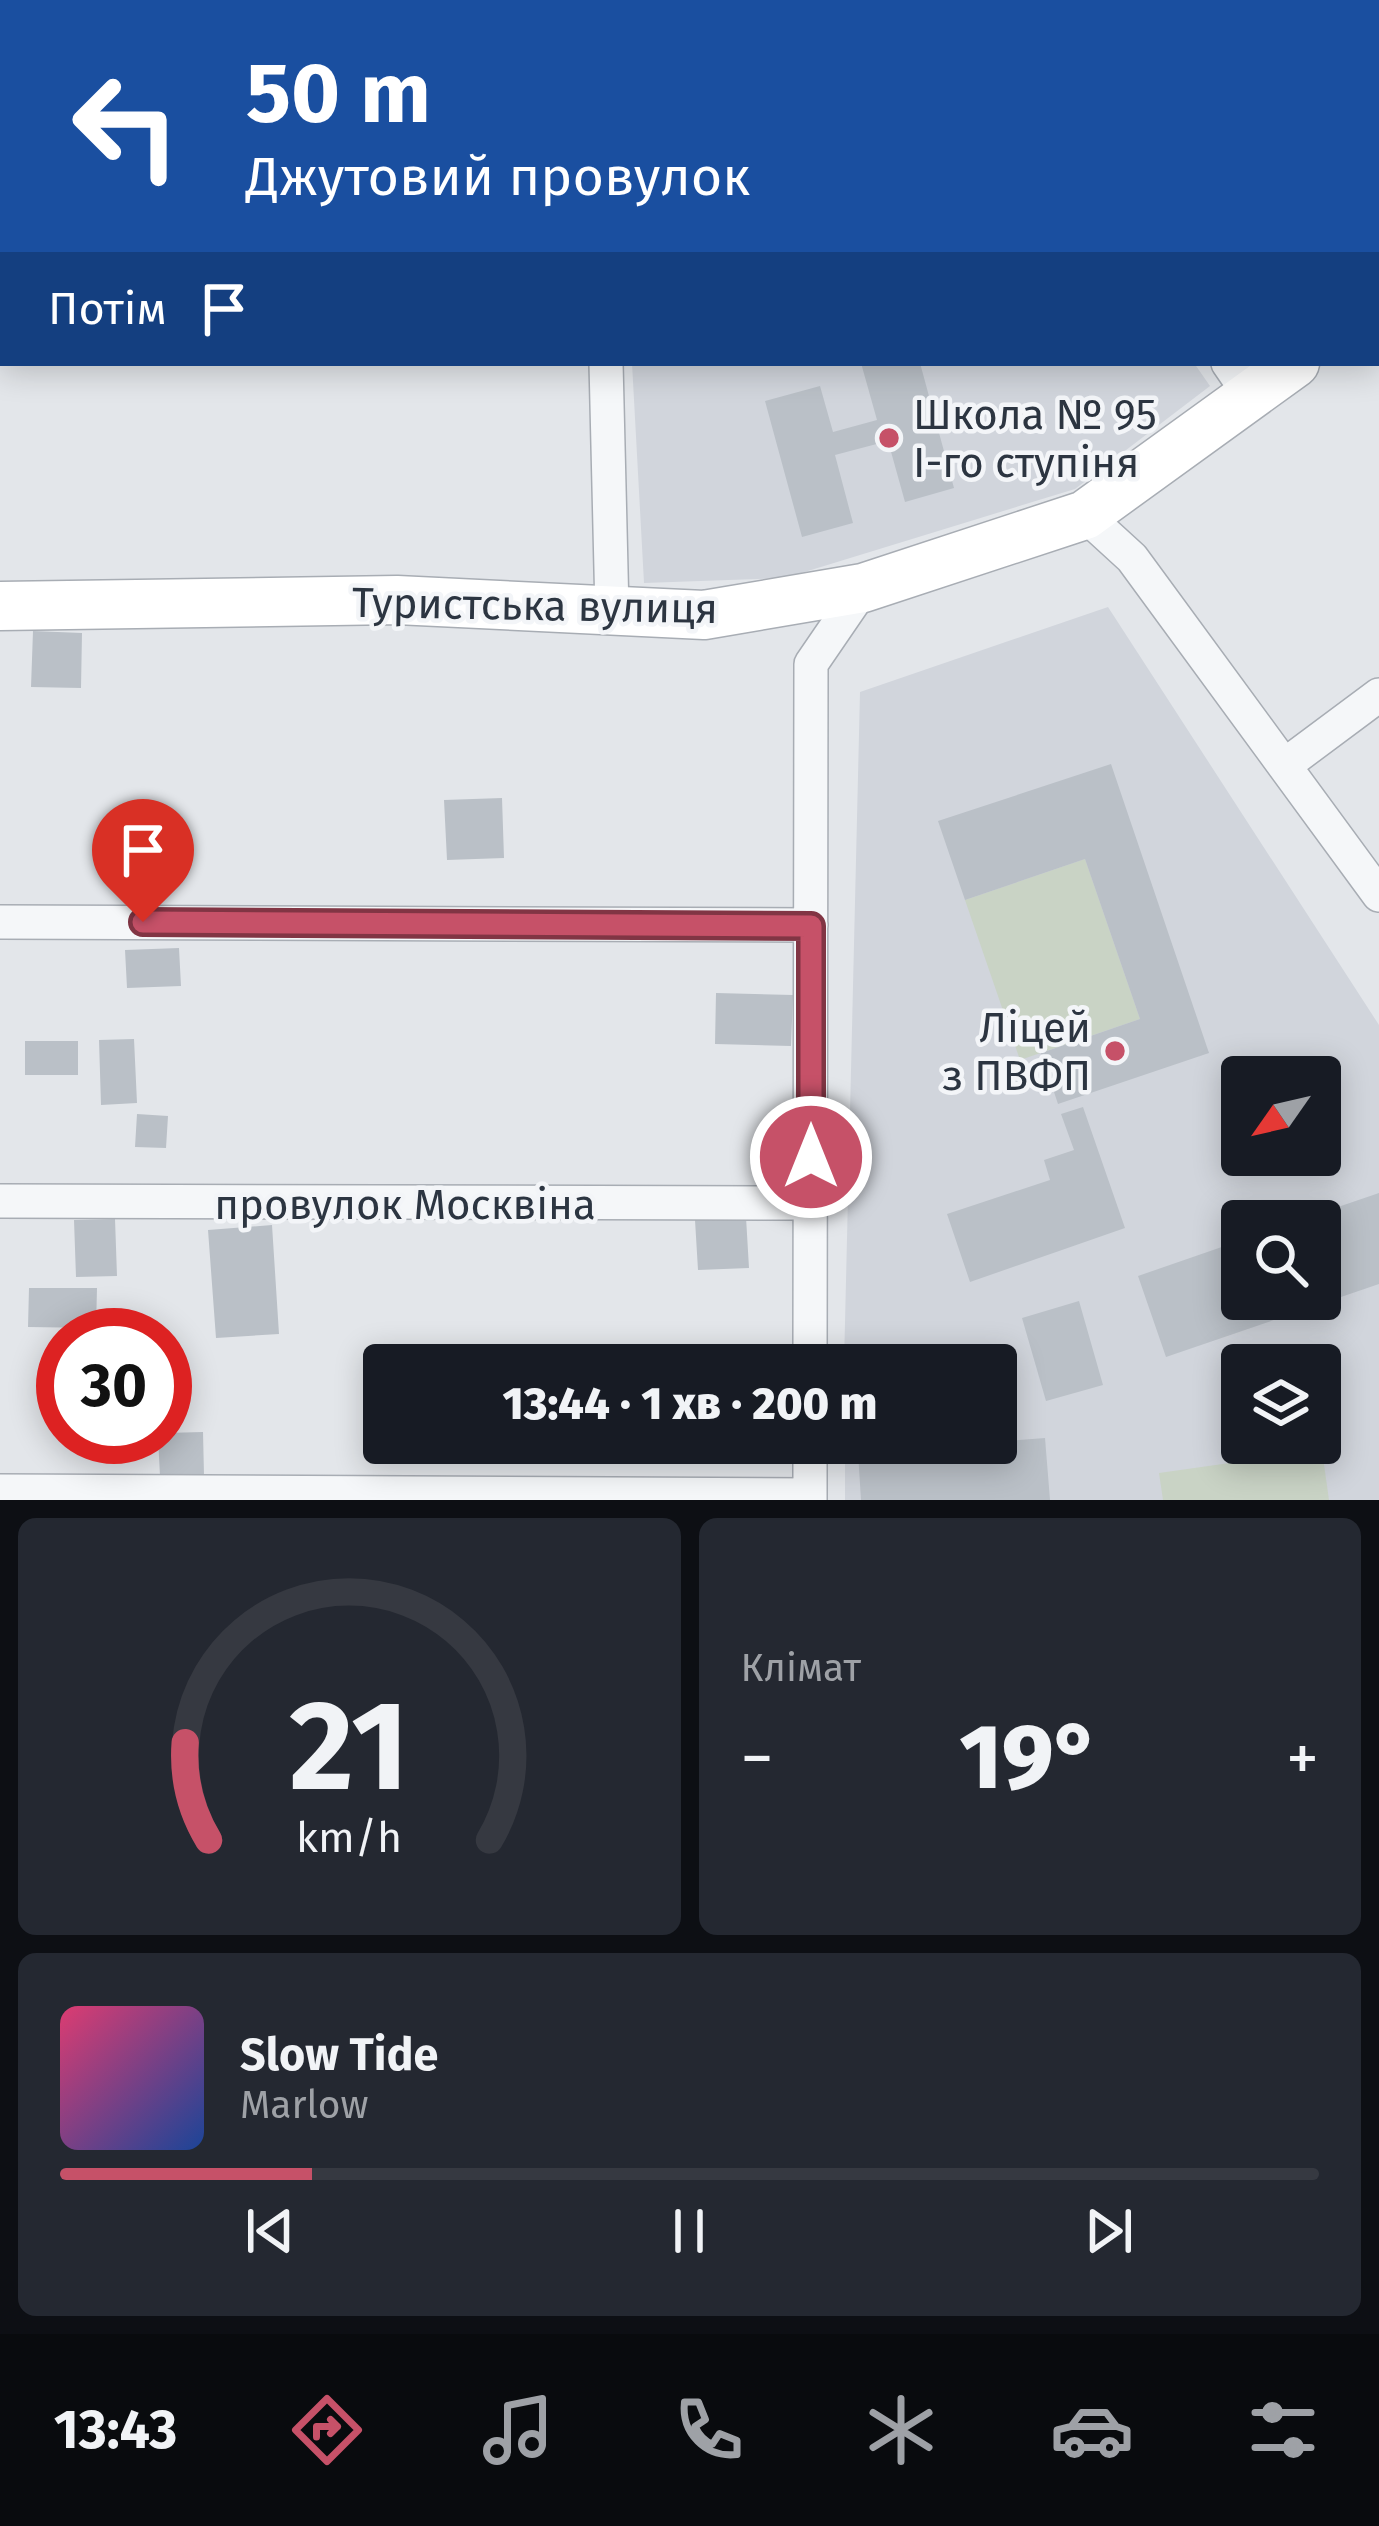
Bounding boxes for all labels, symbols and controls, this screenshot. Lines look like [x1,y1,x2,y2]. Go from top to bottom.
text: 50 m [246,43,431,144]
icon: left [48,48,204,204]
text: Джутовий провулок [246,145,750,209]
icon: arrive [191,276,257,342]
text: Потім [48,282,167,336]
place label: Школа № 95 І-го ступіня [913,390,1157,488]
marker: Школа № 95 І-го ступіня [876,425,902,451]
street label: Туристська вулиця [352,578,718,634]
pin [92,799,194,922]
icon: arrive [110,817,176,883]
place label: Ліцей з ПВФП [942,1003,1091,1101]
marker: Ліцей з ПВФП [1102,1038,1128,1064]
north arrow [1221,1056,1341,1176]
map controls [1221,1056,1341,1464]
position arrow [748,1094,874,1220]
street label: провулок Москвіна [214,1180,596,1230]
button: search [1221,1200,1341,1320]
speed limit sign: 30 [36,1308,192,1464]
button: layers [1221,1344,1341,1464]
text: 13:44 · 1 хв · 200 m [503,1377,877,1431]
text: Клімат [741,1645,861,1691]
text: 21 [289,1672,409,1822]
text: 19° [959,1704,1100,1812]
text: − [741,1719,774,1798]
text: + [1286,1719,1319,1798]
text: km/h [296,1811,402,1862]
text: Slow Tide [240,2028,438,2082]
text: Marlow [240,2082,369,2128]
icon: previous [237,2198,303,2264]
icon: pause [656,2198,722,2264]
icon: next [1076,2198,1142,2264]
icon: directions [285,2388,369,2472]
icon: music [476,2388,560,2472]
icon: phone [667,2388,751,2472]
icon: climate [859,2388,943,2472]
icon: car [1050,2388,1134,2472]
icon: filters [1241,2388,1325,2472]
text: 13:43 [54,2398,177,2462]

